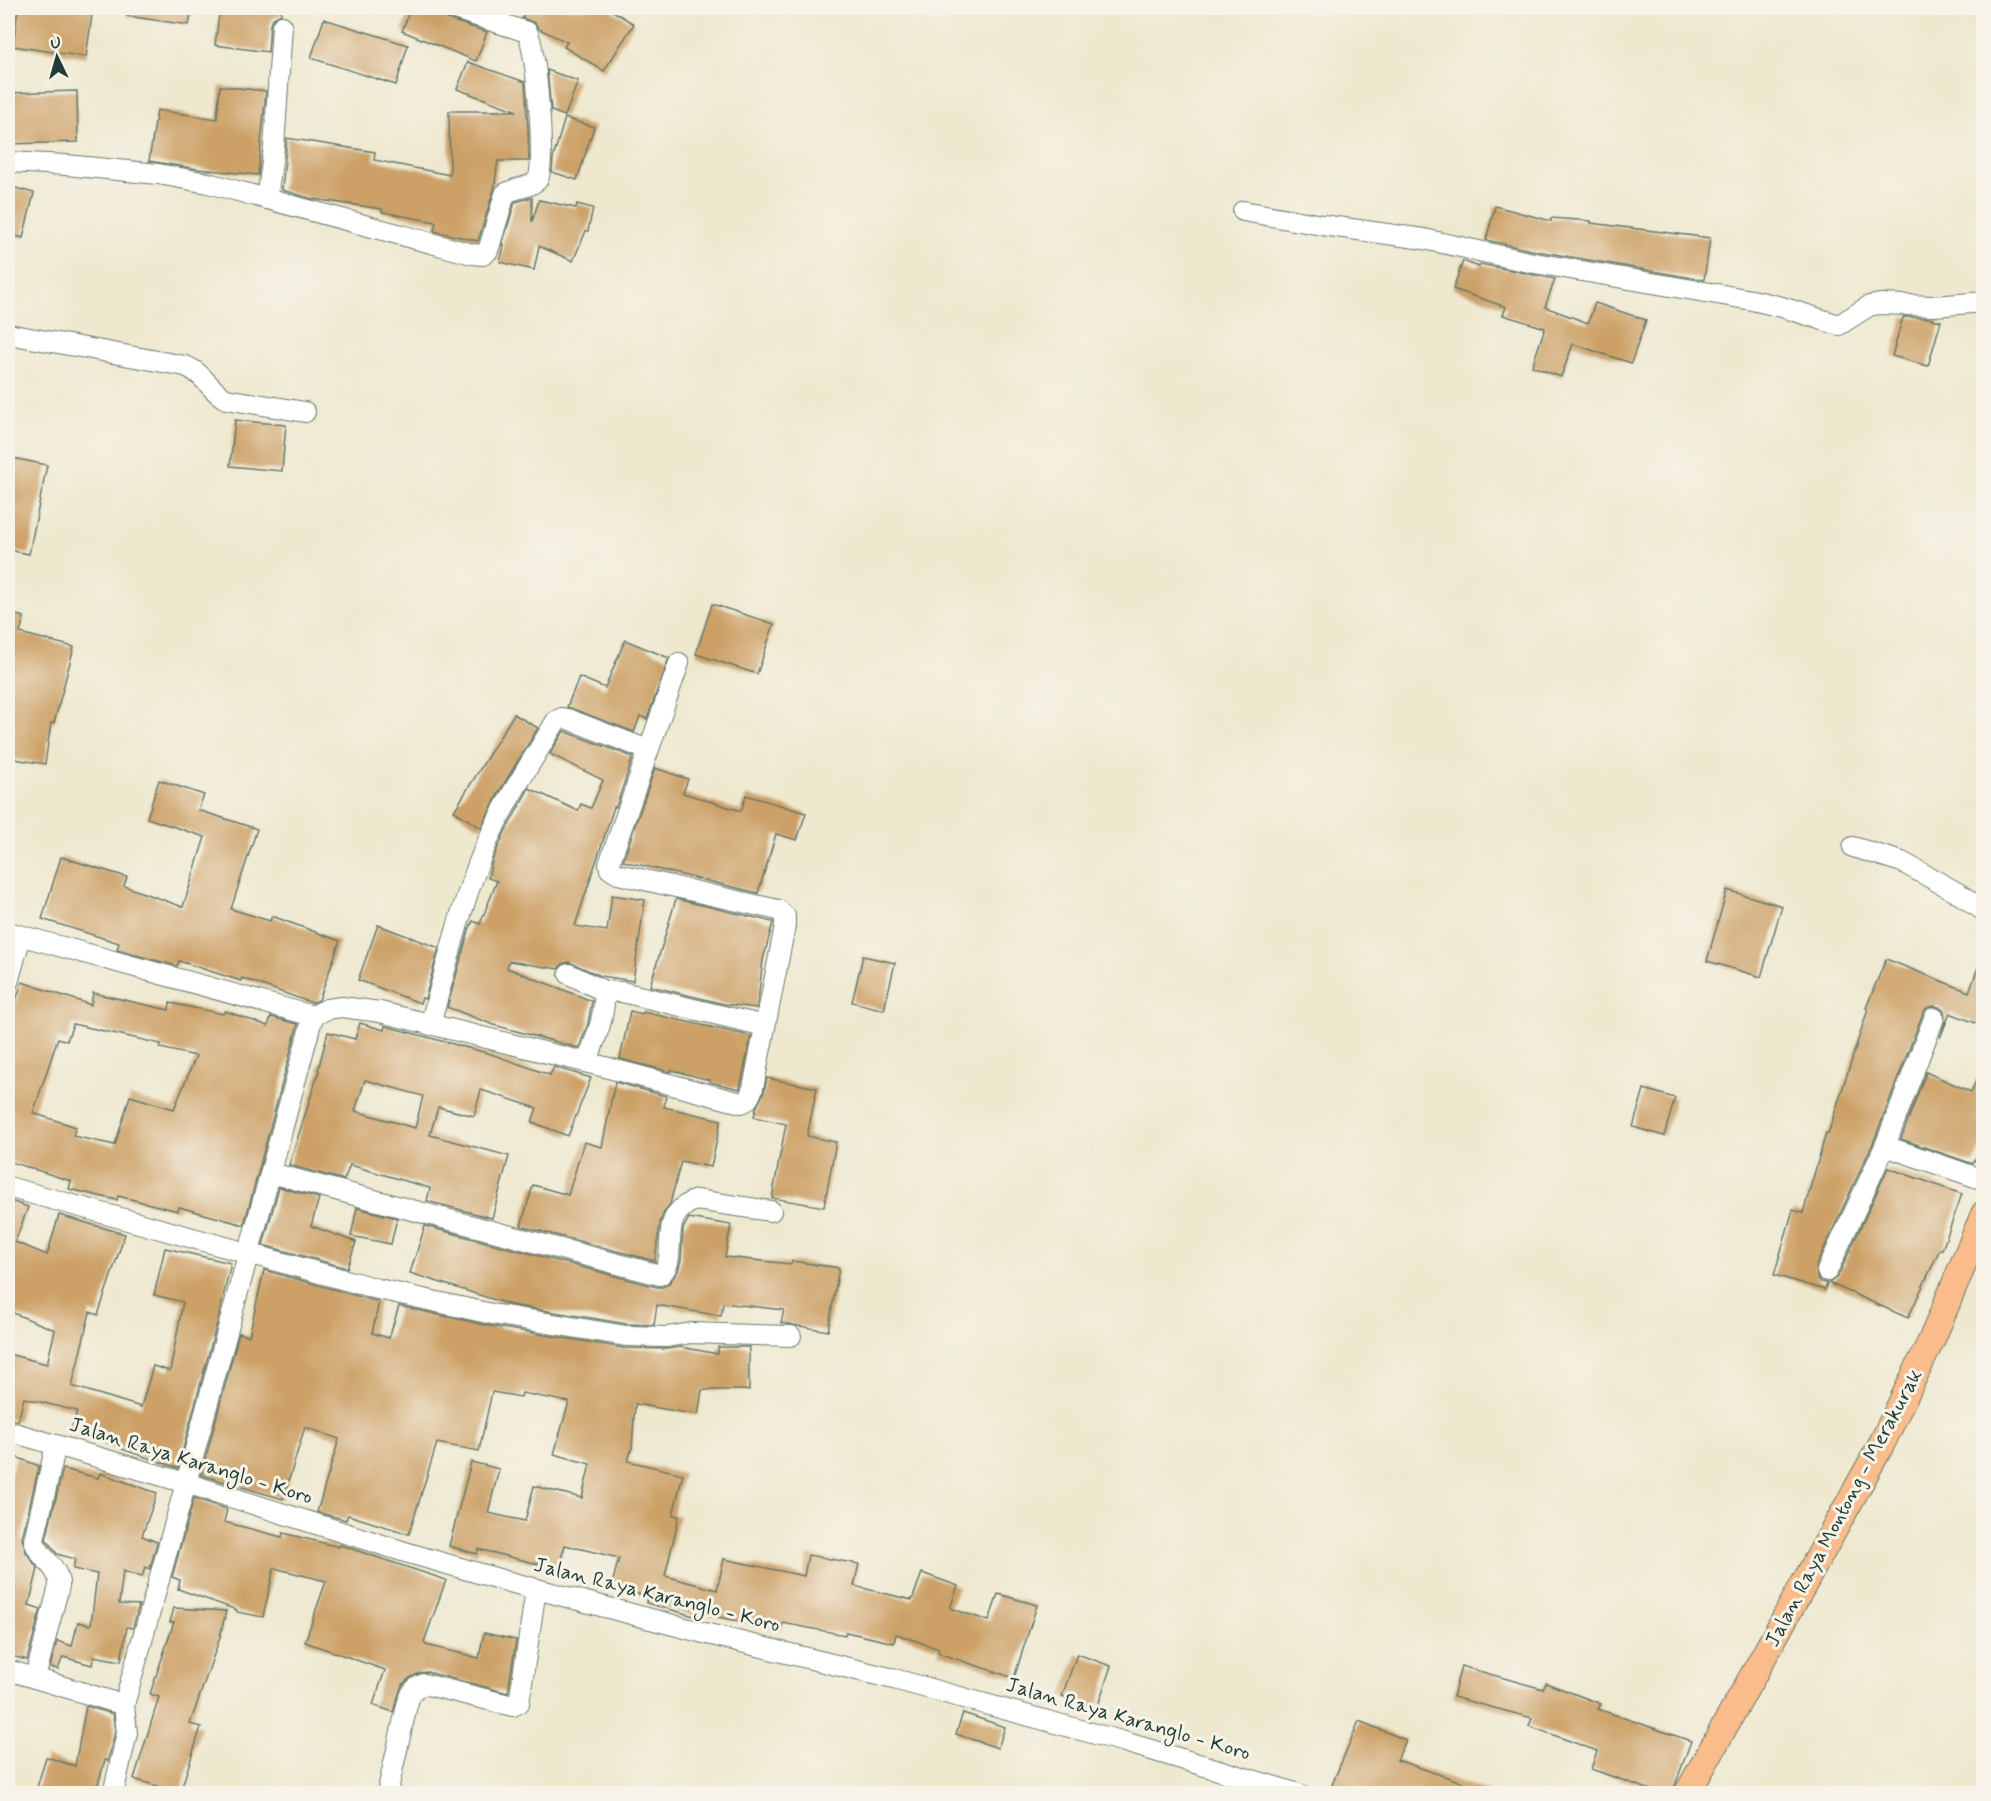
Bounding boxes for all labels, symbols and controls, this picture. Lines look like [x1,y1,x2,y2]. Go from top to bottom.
north arrow [27,27,87,87]
text: U [50,33,62,54]
street label: Jalan Raya Montong - Merakurak [1759,1364,1929,1652]
street label: Jalan Raya Karanglo - Koro [66,1411,316,1512]
street label: Jalan Raya Karanglo - Koro [531,1551,783,1640]
street label: Jalan Raya Karanglo - Koro [1002,1671,1254,1768]

